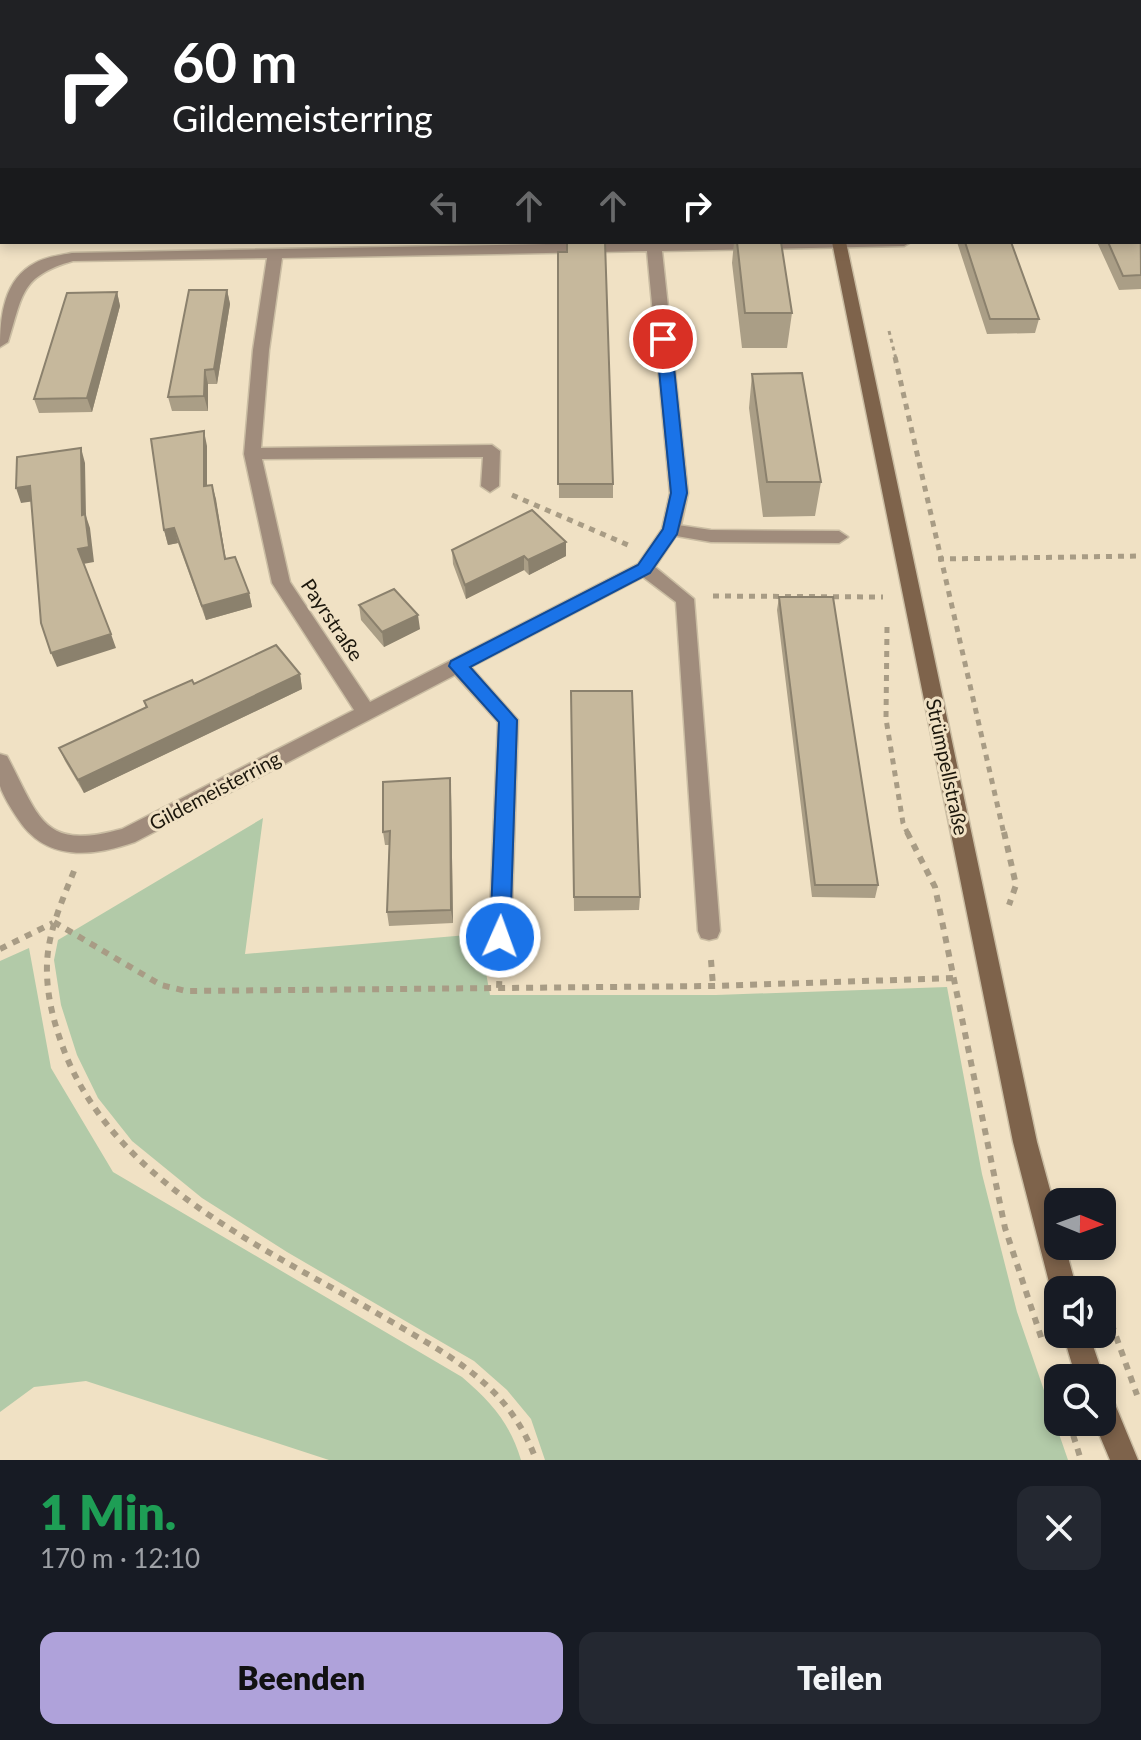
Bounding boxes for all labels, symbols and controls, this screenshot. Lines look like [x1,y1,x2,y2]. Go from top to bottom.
text: 60 m [172,28,297,95]
icon: right [40,32,144,136]
text: Gildemeisterring [172,96,433,140]
icon: left [423,184,467,228]
icon: ahead [507,184,551,228]
icon: ahead [591,184,635,228]
icon: right [675,184,719,228]
pin [629,305,697,373]
icon: arrive [641,317,685,361]
street label: Payrstraße [297,574,369,665]
street label: Strümpellstraße [922,696,974,837]
street label: Gildemeisterring [145,746,284,835]
position arrow [458,895,542,979]
north arrow [1044,1188,1116,1260]
map controls [1044,1188,1116,1436]
button: sound [1044,1276,1116,1348]
button: search [1044,1364,1116,1436]
text: 1 Min. [40,1483,176,1540]
button: close [1017,1486,1101,1570]
text: 170 m · 12:10 [40,1542,200,1574]
button: Beenden [40,1632,563,1724]
button: Teilen [579,1632,1101,1724]

